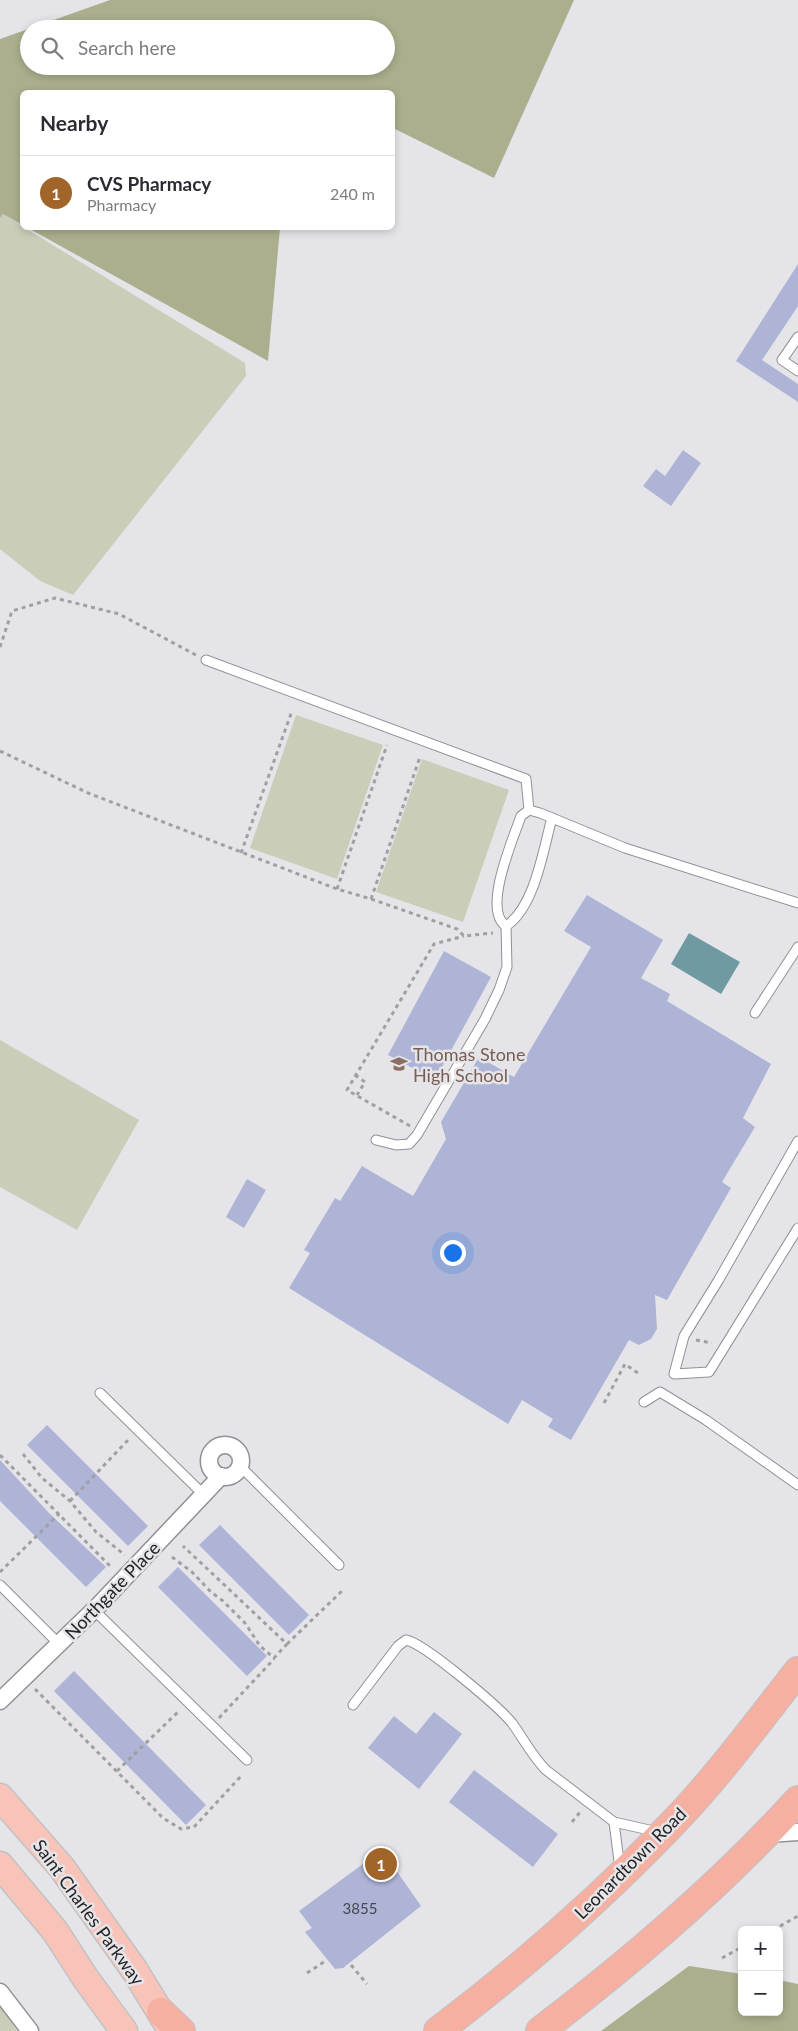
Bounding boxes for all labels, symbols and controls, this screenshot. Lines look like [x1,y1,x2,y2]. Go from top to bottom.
search box [20,20,395,75]
icon: search [38,34,66,62]
text: Search here [78,36,176,59]
text: Nearby [40,110,108,135]
text: CVS Pharmacy [87,172,211,195]
text: 1 [51,184,61,203]
text: 240 m [330,184,375,203]
text: Pharmacy [87,195,156,214]
place label: Thomas Stone High School [413,1043,525,1086]
school or university icon: Thomas Stone High School [389,1054,409,1074]
your location [440,1240,466,1266]
street label: Northgate Place [60,1537,164,1643]
street label: Leonardtown Road [570,1803,690,1923]
street label: Saint Charles Parkway [29,1835,150,1990]
pin: 1 [365,1845,397,1883]
house number: 3855 [343,1899,377,1917]
map controls [738,1926,783,2016]
button: + [738,1926,783,1971]
button: − [738,1971,783,2016]

